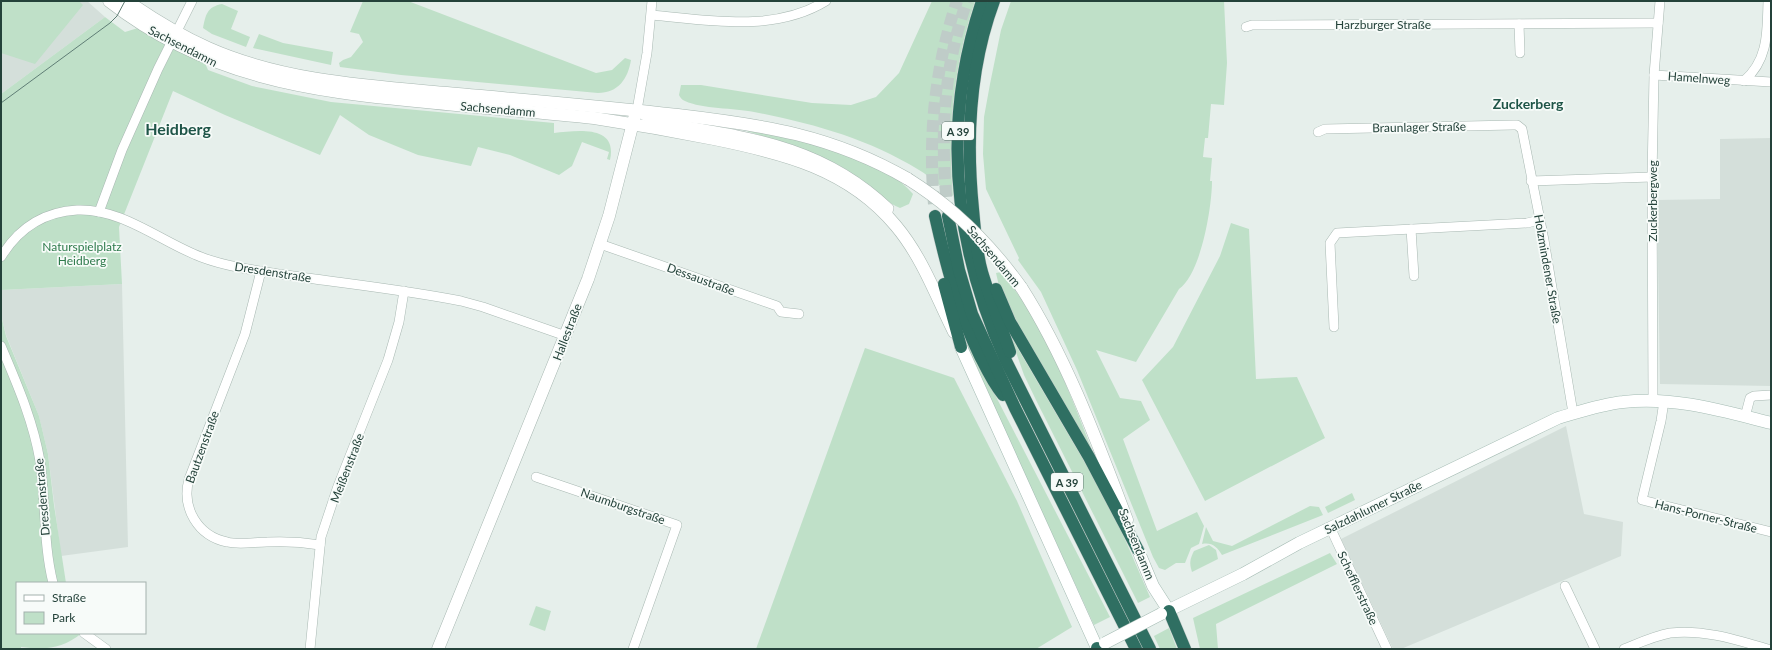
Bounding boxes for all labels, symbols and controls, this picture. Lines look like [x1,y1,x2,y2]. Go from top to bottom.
street label: Harzburger Straße [1335,17,1431,32]
street label: Sachsendamm [146,22,220,70]
street label: Hamelnweg [1667,68,1731,88]
district label: Zuckerberg [1493,95,1564,112]
street label: Sachsendamm [460,98,536,120]
district label: Heidberg [145,119,211,138]
street label: Braunlager Straße [1372,119,1466,135]
road number: A 39 [942,122,974,140]
street label: Zuckerbergweg [1645,160,1660,242]
street label: Holzmindener Straße [1531,213,1565,325]
street label: Sachsendamm [964,222,1024,290]
park label: Naturspielplatz Heidberg [42,239,122,268]
street label: Dresdenstraße [234,259,312,285]
street label: Dessaustraße [665,260,737,298]
street label: Hallestraße [549,301,585,363]
street label: Bautzenstraße [182,409,222,485]
street label: Meißenstraße [327,431,367,505]
street label: Dresdenstraße [31,458,53,536]
road number: A 39 [1051,473,1083,491]
street label: Salzdahlumer Straße [1322,477,1424,537]
street label: Naumburgstraße [579,485,667,527]
street label: Hans-Porner-Straße [1653,496,1759,536]
street label: Sachsendamm [1116,506,1158,582]
street label: Schefflerstraße [1334,549,1382,627]
legend [16,582,146,634]
text: Straße [52,590,86,605]
text: Park [52,610,76,625]

